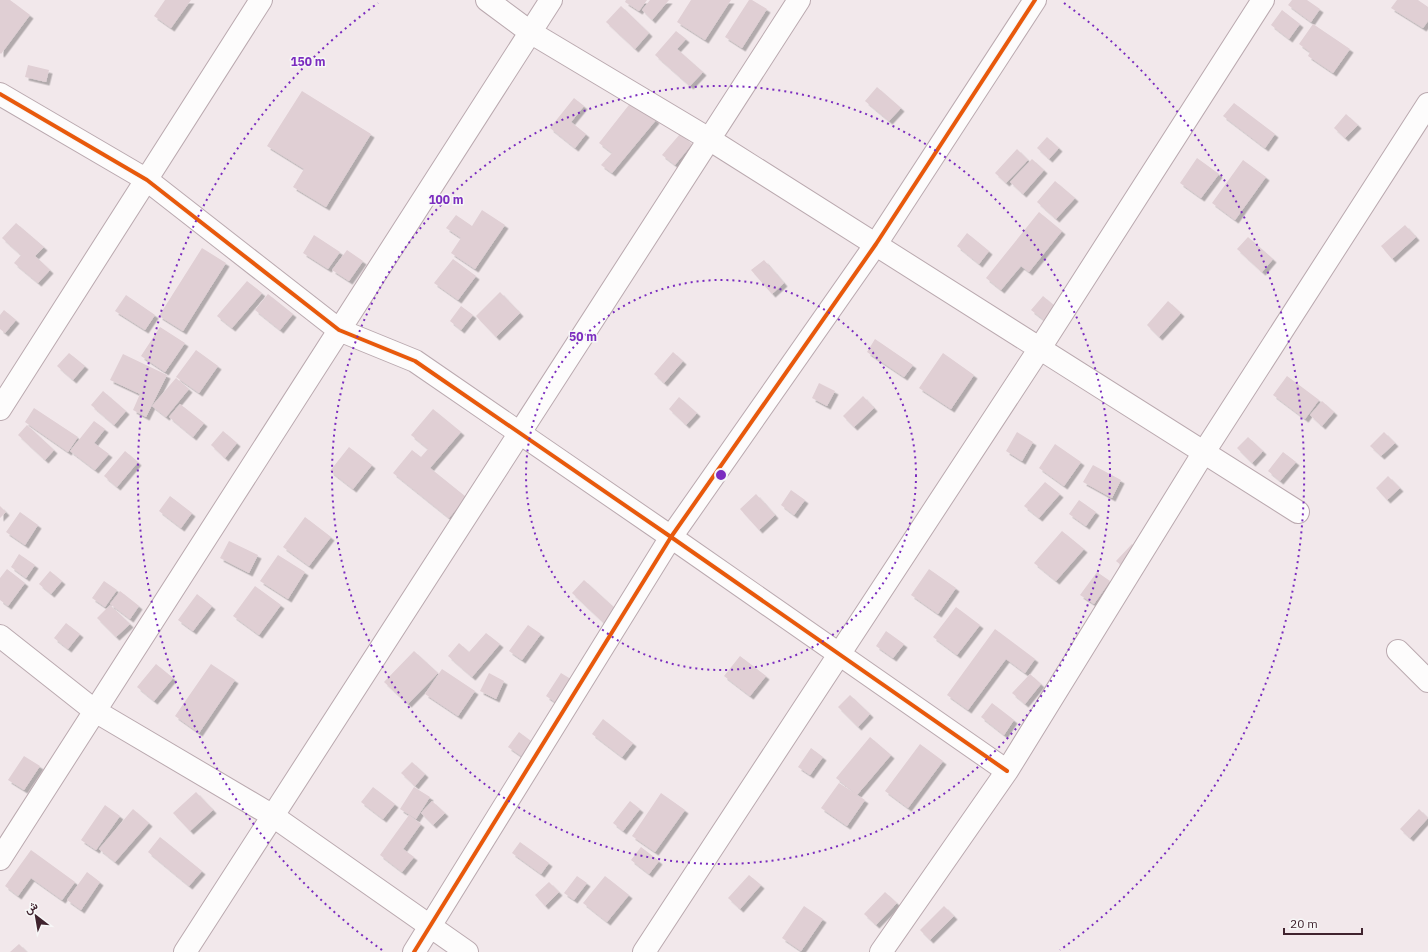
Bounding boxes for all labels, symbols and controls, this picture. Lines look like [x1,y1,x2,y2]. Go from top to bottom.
text: 150 m [290,54,326,69]
text: 100 m [428,192,464,207]
text: 50 m [569,329,597,344]
centre of rings [714,468,728,482]
north arrow [16,896,56,936]
text: ش [22,898,40,917]
scale bar [1284,910,1362,936]
text: 20 m [1290,916,1318,931]

